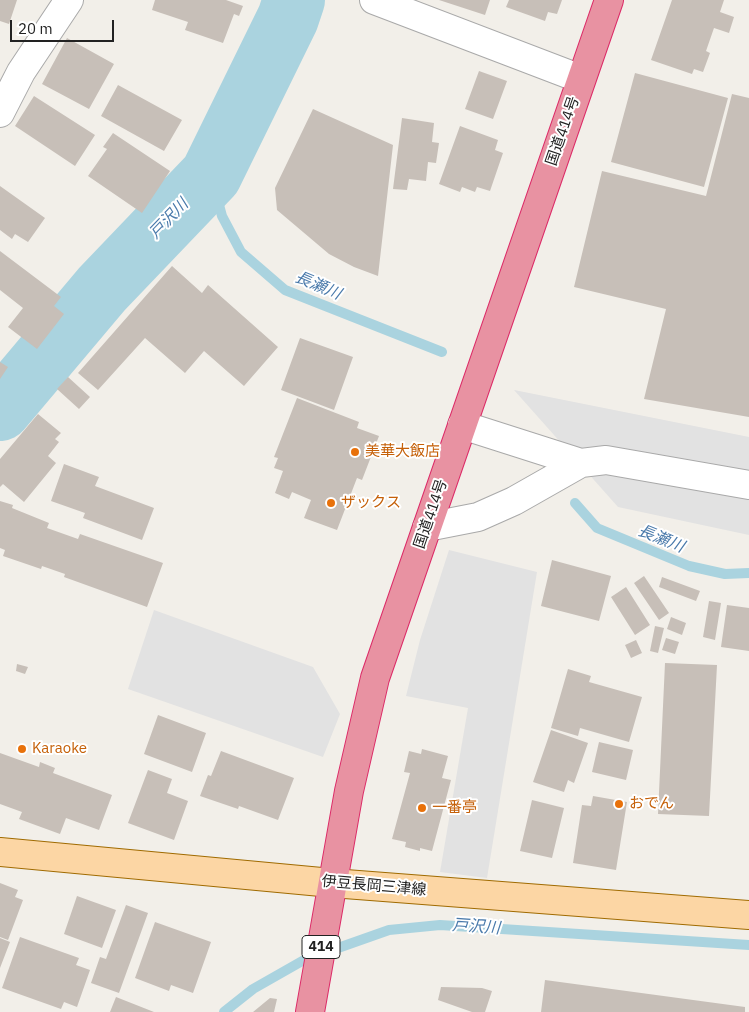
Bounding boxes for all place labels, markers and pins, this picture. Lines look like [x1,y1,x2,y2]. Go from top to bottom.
place label: 美華大飯店 [365,443,440,461]
marker: 美華大飯店 [349,446,361,458]
place label: ザックス [341,494,401,512]
marker: ザックス [325,497,337,509]
place label: Karaoke [32,740,87,758]
marker: Karaoke [16,743,28,755]
place label: おでん [629,795,674,813]
marker: おでん [613,798,625,810]
place label: 一番亭 [432,799,477,817]
marker: 一番亭 [416,802,428,814]

